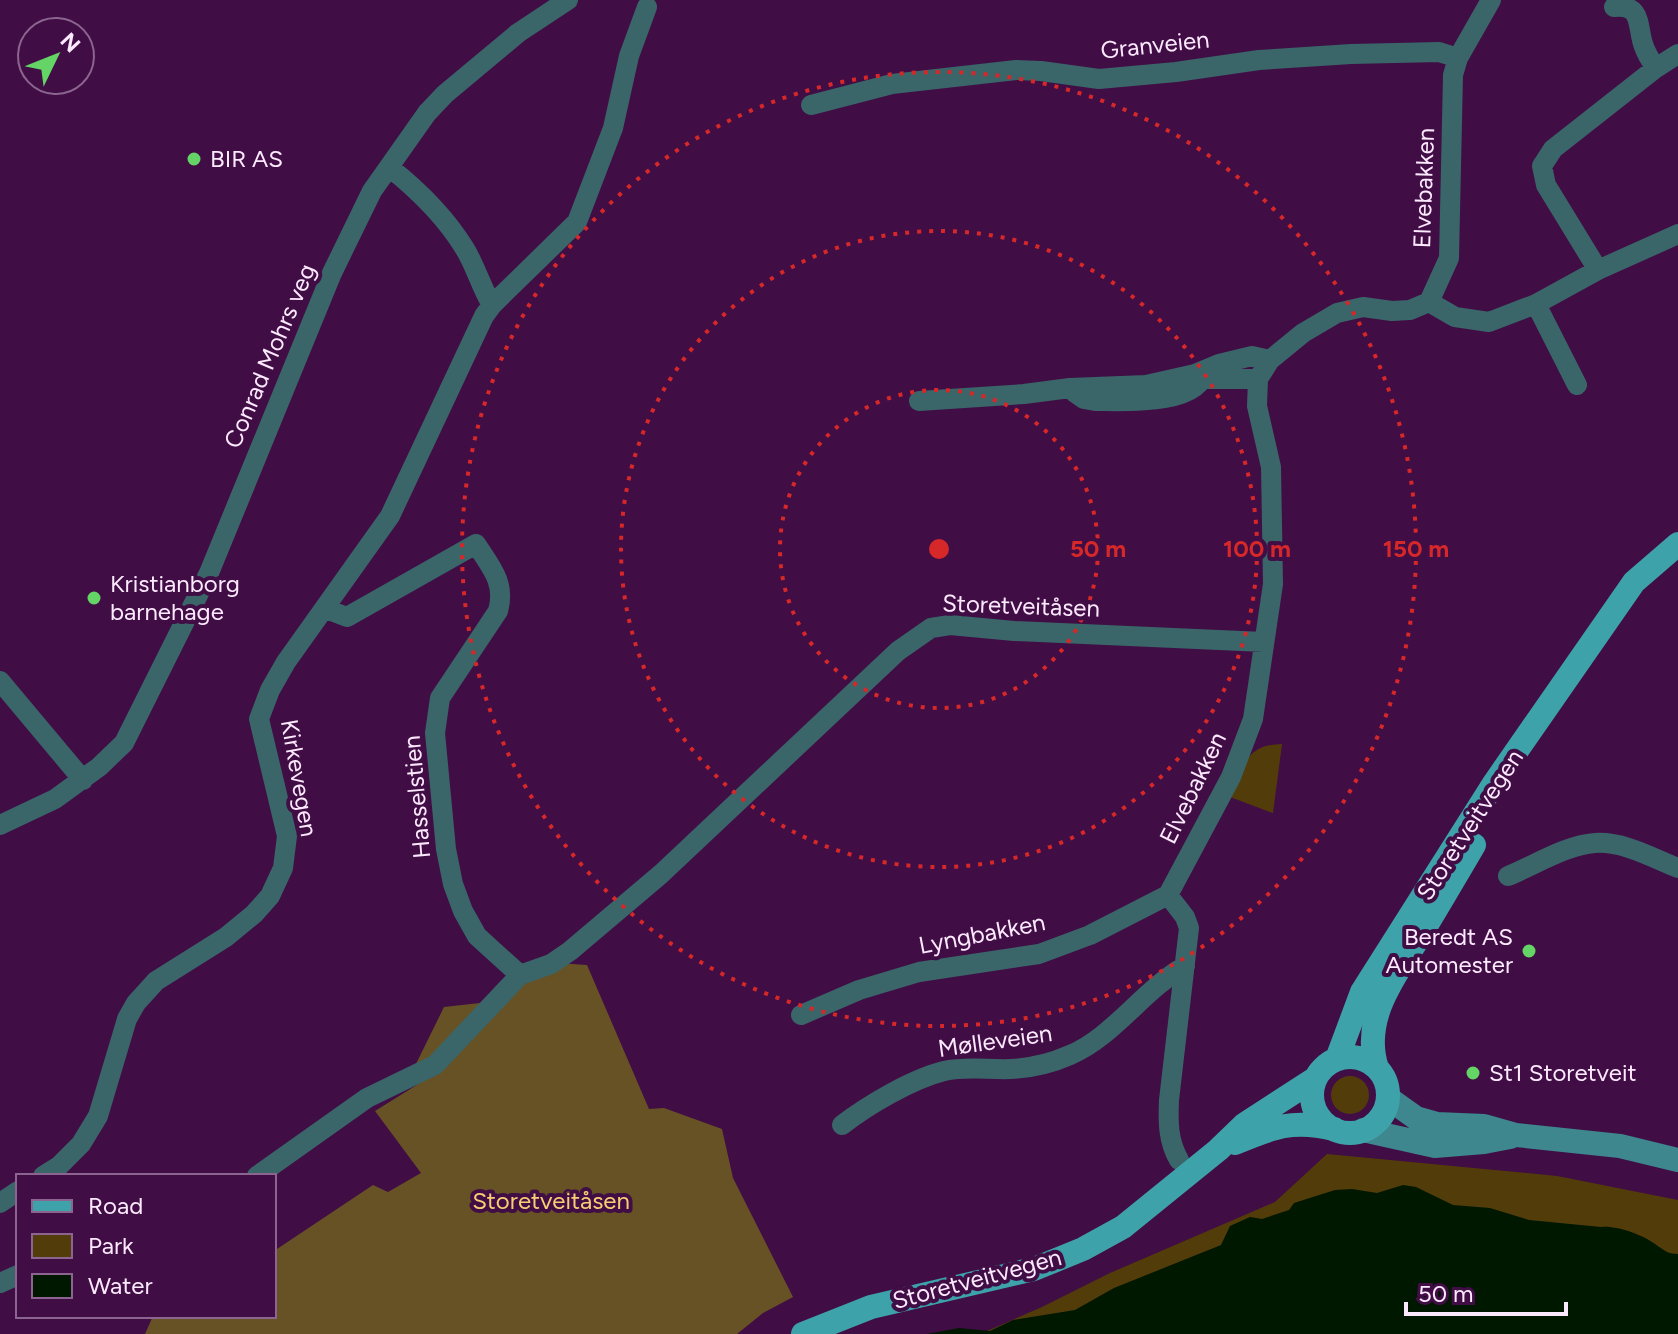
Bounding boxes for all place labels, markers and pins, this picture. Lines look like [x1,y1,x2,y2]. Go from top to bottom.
place label: BIR AS [210,144,283,173]
marker: BIR AS [185,150,203,168]
centre of rings [925,535,953,563]
place label: Kristianborg barnehage [110,569,240,626]
marker: Kristianborg barnehage [85,589,103,607]
place label: Beredt AS Automester [1385,922,1513,979]
marker: Beredt AS Automester [1520,942,1538,960]
place label: St1 Storetveit [1489,1058,1637,1087]
marker: St1 Storetveit [1464,1064,1482,1082]

